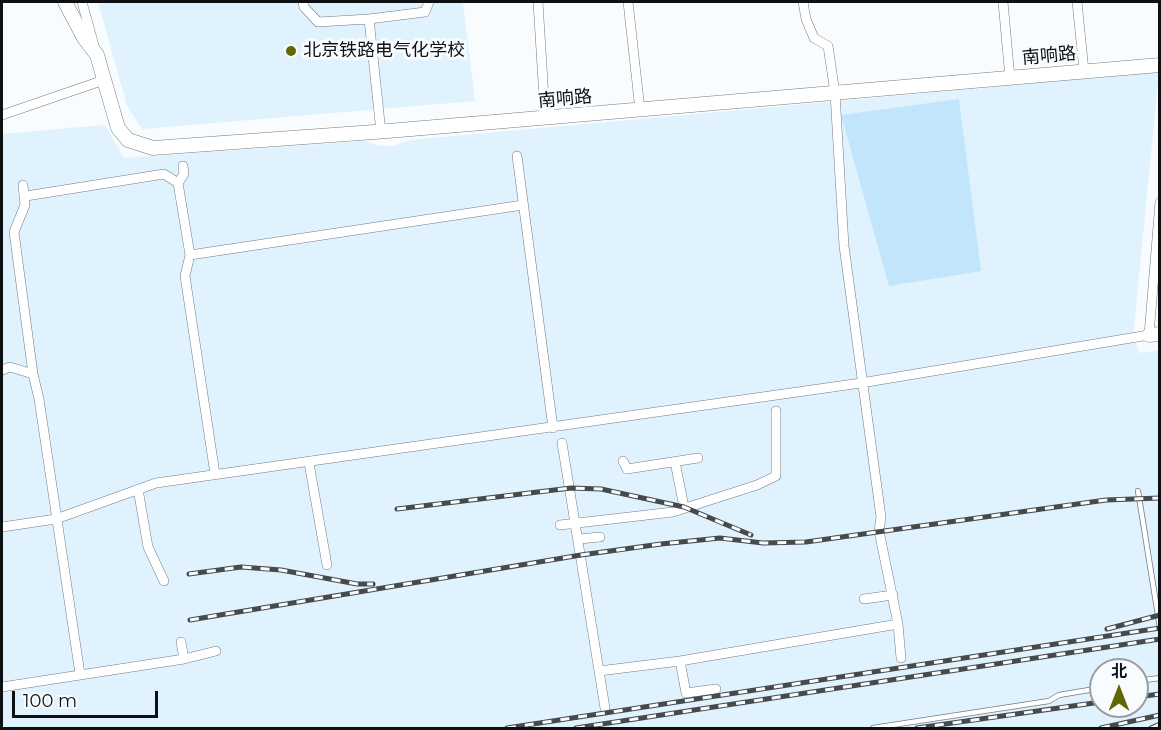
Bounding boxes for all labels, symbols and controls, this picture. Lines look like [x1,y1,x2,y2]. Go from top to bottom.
place label: 北京铁路电气化学校 [303,40,465,62]
street label: 南响路 [1021,43,1077,69]
marker: 北京铁路电气化学校 [284,44,298,58]
street label: 南响路 [537,86,593,112]
north arrow [1089,658,1149,718]
text: 北 [1111,662,1127,681]
scale bar [15,679,160,717]
text: 100 m [23,690,77,712]

